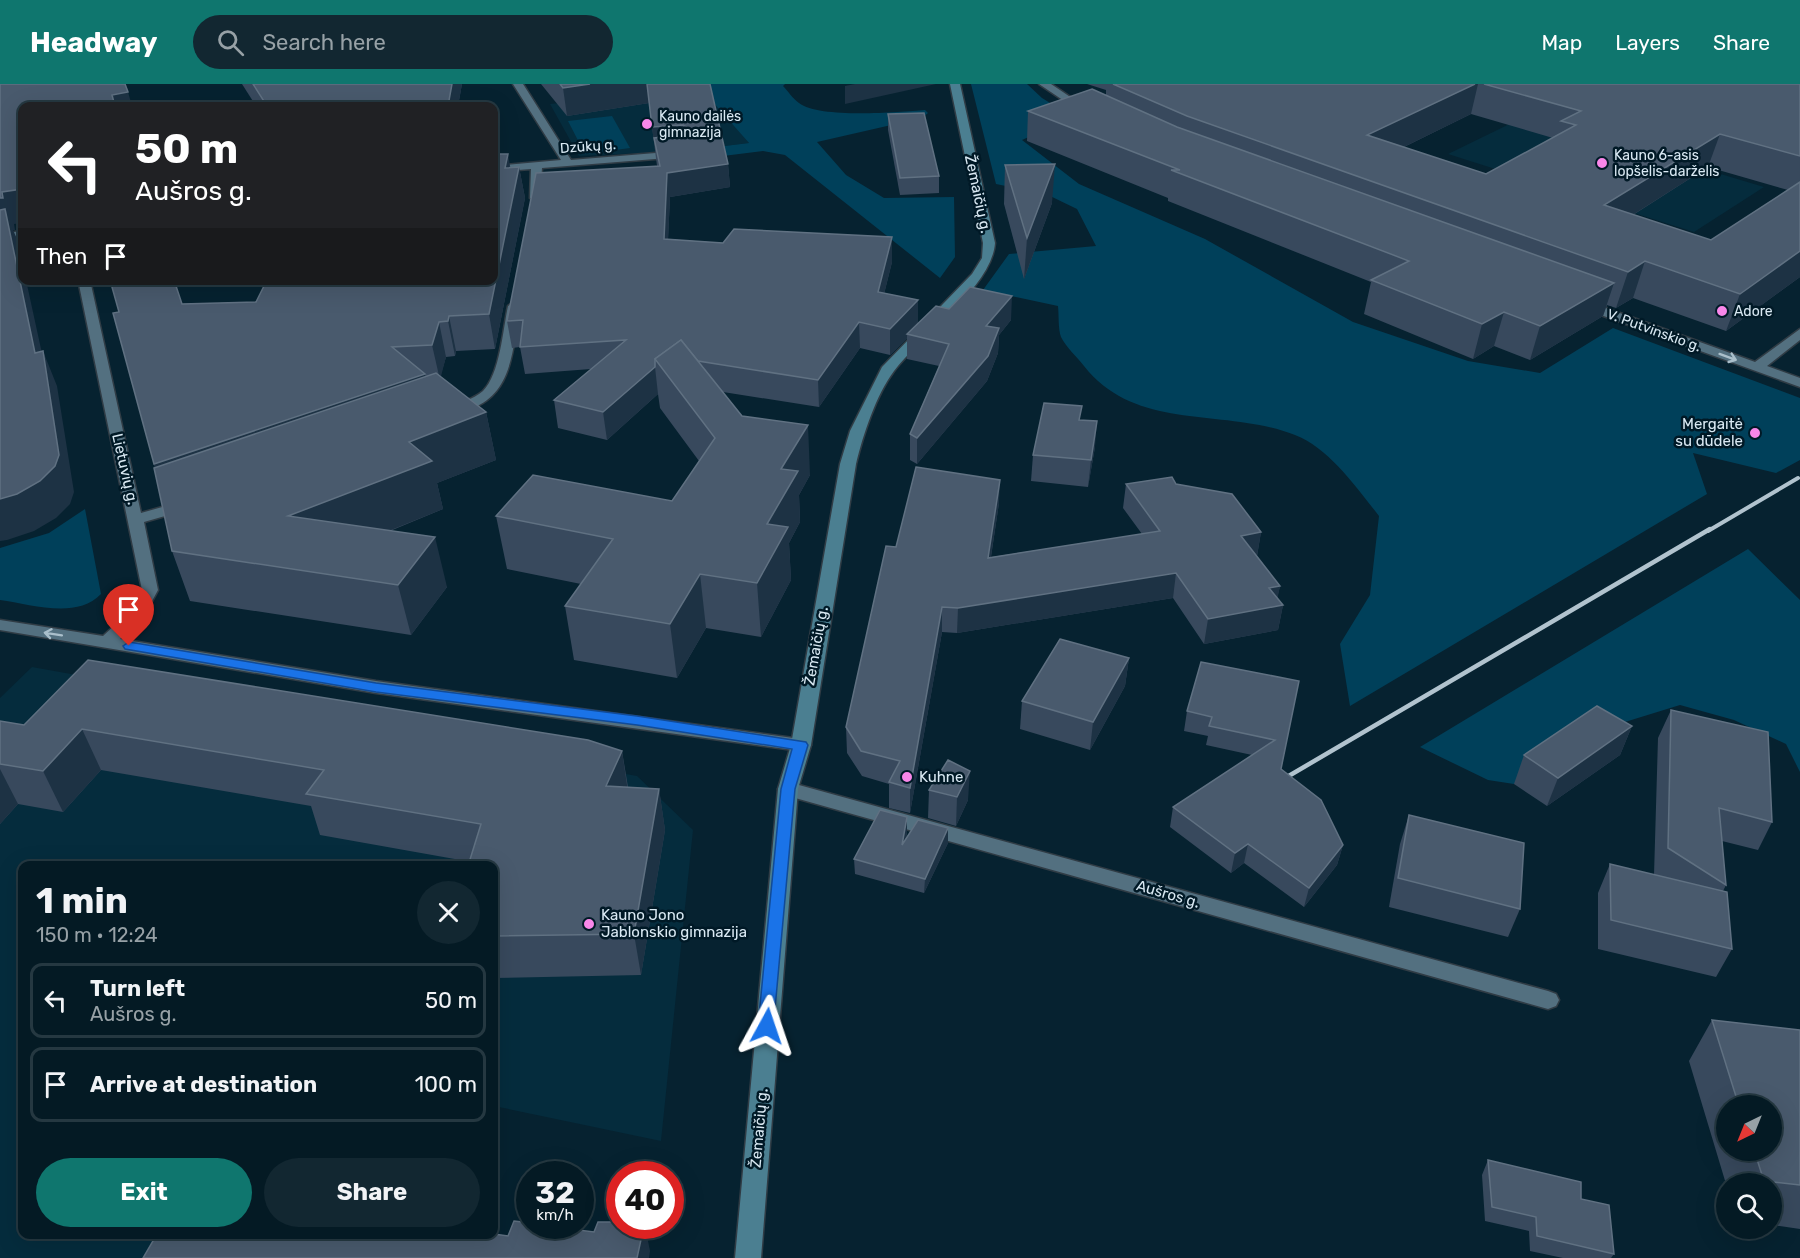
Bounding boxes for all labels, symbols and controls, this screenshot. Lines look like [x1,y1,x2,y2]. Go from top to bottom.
search box [193,15,613,69]
text: Headway [30,26,157,59]
icon: search [214,26,247,59]
text: Search here [262,29,386,56]
text: Map [1541,30,1582,55]
text: Layers [1615,30,1680,55]
text: Share [1713,30,1770,55]
place label: Kauno dailės gimnazija [659,108,741,141]
marker: Kauno dailės gimnazija [640,117,654,131]
text: 50 m [135,124,238,174]
icon: left [36,126,114,204]
street label: Dzūkų g. [559,136,617,157]
place label: Kauno 6-asis lopšelis-darželis [1614,147,1720,180]
street label: Žemaičių g. [961,153,995,235]
marker: Kauno 6-asis lopšelis-darželis [1595,156,1609,170]
text: Aušros g. [135,175,252,207]
icon: arrive [99,240,132,273]
text: Then [36,243,87,270]
place label: Adore [1734,303,1773,320]
marker: Adore [1715,304,1729,318]
street label: V. Putvinskio g. [1605,306,1703,355]
one-way arrow [1718,353,1737,364]
place label: Mergaitė su dūdele [1675,415,1743,450]
marker: Mergaitė su dūdele [1748,426,1762,440]
street label: Lietuvių g. [108,432,142,506]
pin [103,584,154,646]
icon: arrive [112,593,145,626]
street label: Žemaičių g. [800,605,832,687]
one-way arrow [44,628,64,639]
place label: Kuhne [919,768,963,786]
marker: Kuhne [900,770,914,784]
street label: Aušros g. [1134,876,1202,912]
text: 1 min [36,879,128,922]
button: close [417,881,480,944]
place label: Kauno Jono Jablonskio gimnazija [601,906,747,941]
marker: Kauno Jono Jablonskio gimnazija [582,917,596,931]
text: 150 m · 12:24 [36,923,158,947]
text: Turn left [90,975,185,1002]
icon: left [39,984,72,1017]
text: 50 m [425,987,477,1014]
position arrow [735,994,799,1058]
text: Aušros g. [90,1002,176,1026]
icon: arrive [39,1068,72,1101]
text: Arrive at destination [90,1071,317,1098]
text: 100 m [415,1071,477,1098]
street label: Žemaičių g. [747,1087,771,1169]
north arrow [1716,1095,1782,1161]
map controls [1716,1095,1782,1239]
button: Exit [36,1158,252,1227]
button: Share [264,1158,480,1227]
speed limit sign: 40 [606,1161,684,1239]
button: search [1716,1173,1782,1239]
text: 32 [535,1175,575,1211]
text: km/h [536,1206,574,1224]

